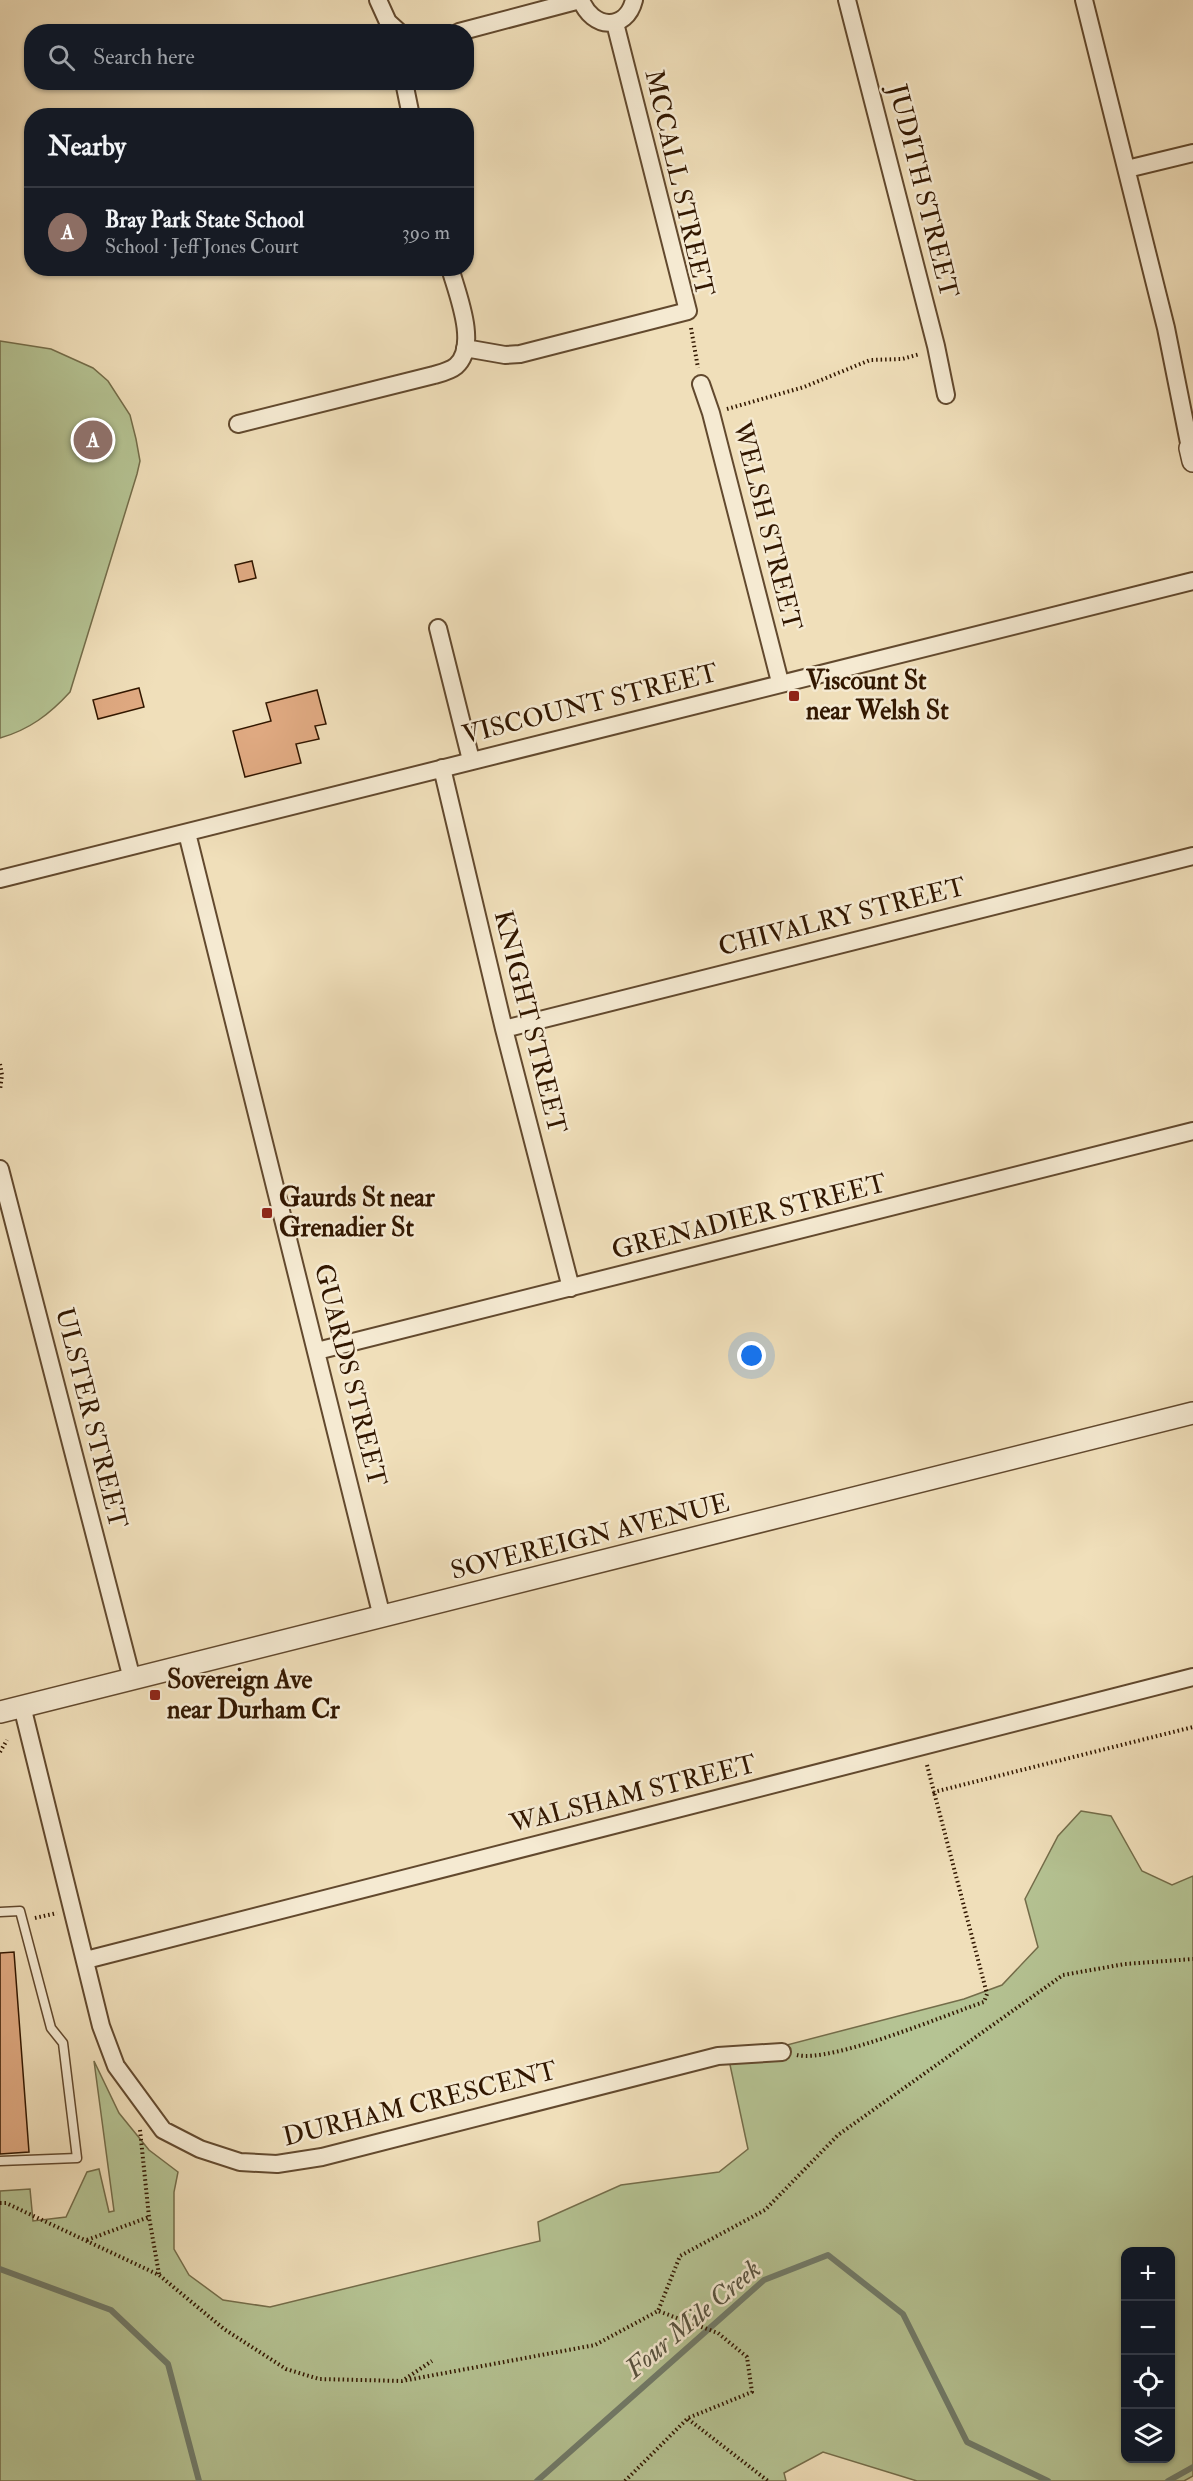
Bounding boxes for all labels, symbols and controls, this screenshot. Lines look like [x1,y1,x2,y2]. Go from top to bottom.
search box [24,24,474,90]
icon: search [45,41,78,74]
text: Search here [93,43,195,71]
street label: MCCALL STREET [637,66,721,300]
street label: JUDITH STREET [881,80,965,301]
text: Nearby [48,131,126,163]
text: Bray Park State School [105,206,304,234]
text: A [61,220,74,245]
text: 390 m [402,220,450,245]
text: School · Jeff Jones Court [105,234,299,259]
street label: WELSH STREET [725,417,808,634]
pin: A [74,418,112,462]
street label: VISCOUNT STREET [459,657,721,751]
place label: Viscount St near Welsh St [805,665,949,727]
marker: Viscount St near Welsh St [787,689,801,703]
street label: CHIVALRY STREET [715,871,969,963]
street label: KNIGHT STREET [487,907,573,1137]
street label: GRENADIER STREET [608,1167,890,1267]
place label: Gaurds St near Grenadier St [279,1182,435,1244]
marker: Gaurds St near Grenadier St [260,1206,274,1220]
street label: GUARDS STREET [307,1260,393,1490]
street label: ULSTER STREET [48,1304,134,1532]
your location [737,1341,766,1370]
street label: SOVEREIGN AVENUE [447,1487,733,1587]
place label: Sovereign Ave near Durham Cr [167,1664,340,1726]
marker: Sovereign Ave near Durham Cr [148,1688,162,1702]
street label: WALSHAM STREET [506,1748,759,1840]
street label: DURHAM CRESCENT [280,2054,560,2154]
map controls [1121,2247,1175,2463]
button: + [1121,2247,1175,2301]
water label: Four Mile Creek [617,2253,768,2387]
button: − [1121,2301,1175,2355]
button: locate [1121,2355,1175,2409]
button: layers [1121,2409,1175,2463]

